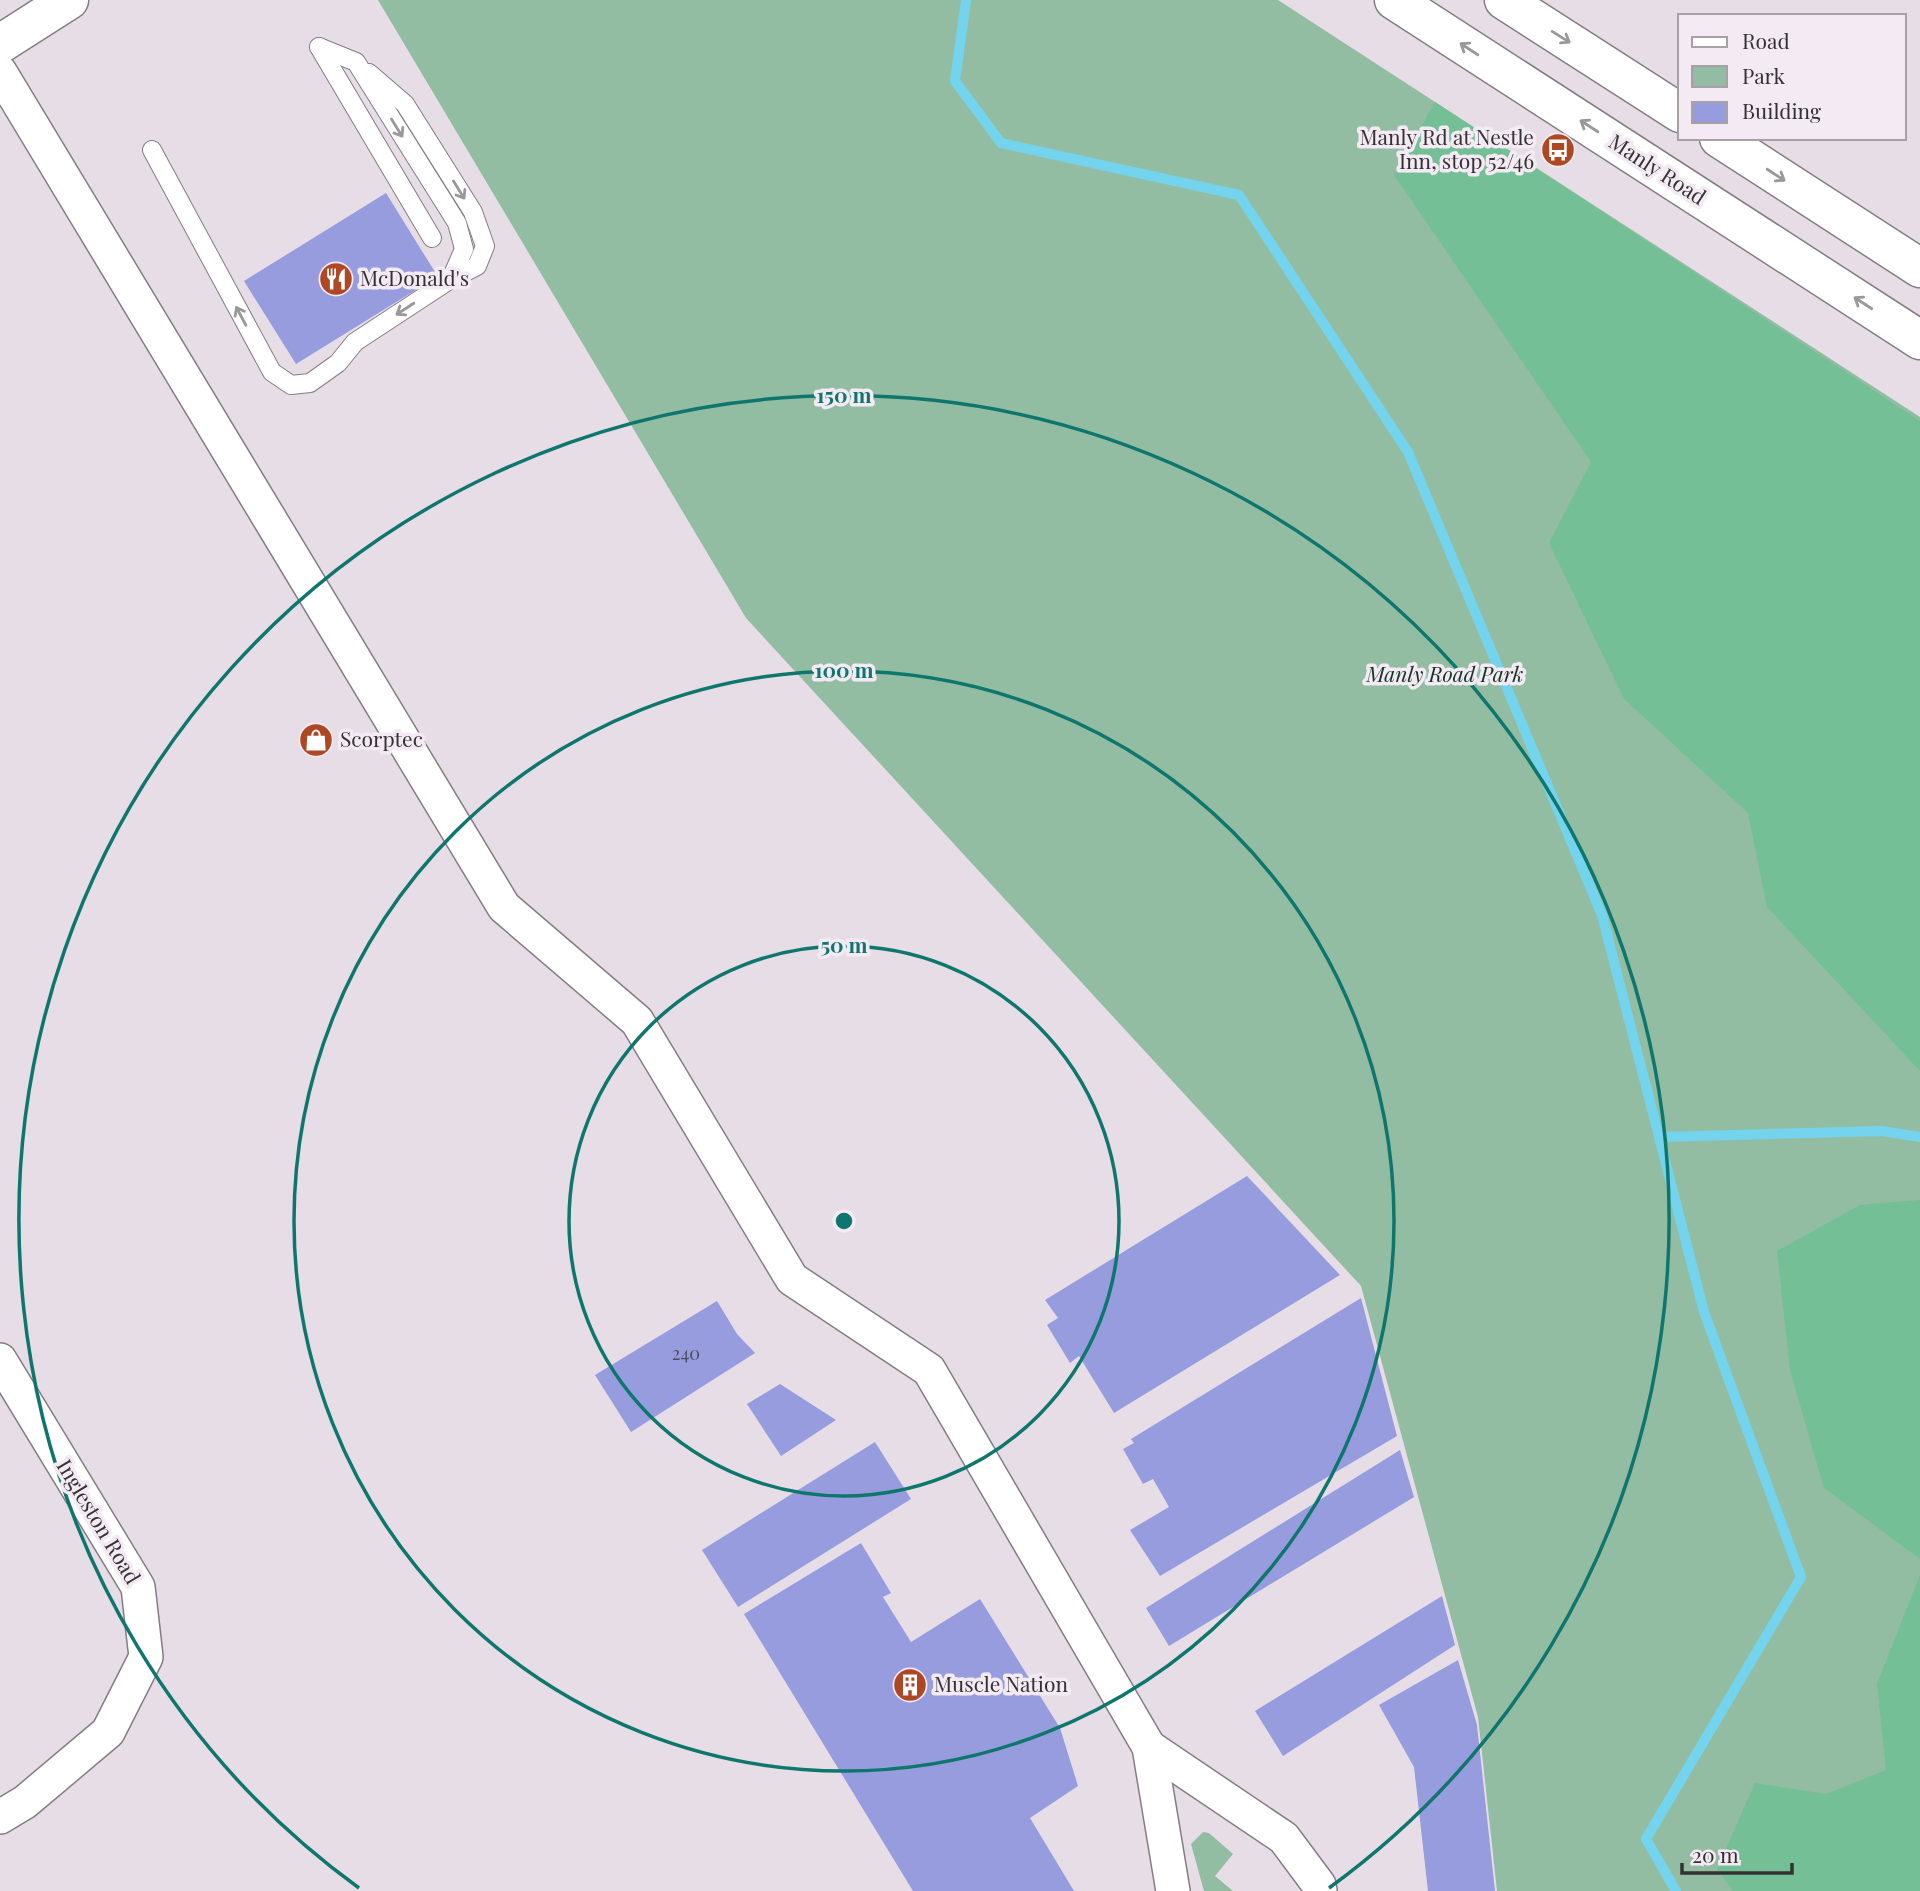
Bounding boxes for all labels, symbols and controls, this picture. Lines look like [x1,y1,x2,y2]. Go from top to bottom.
legend [1678,14,1906,140]
text: Road [1742,26,1790,54]
one-way arrow [1551,30,1571,44]
one-way arrow [1460,41,1479,56]
text: Park [1742,61,1786,89]
text: Building [1742,96,1821,124]
one-way arrow [391,117,405,137]
one-way arrow [1580,119,1600,133]
place label: Manly Rd at Nestle Inn, stop 52/46 [1359,122,1534,174]
street label: Manly Road [1604,127,1712,210]
bus stop icon: Manly Rd at Nestle Inn, stop 52/46 [1539,131,1577,169]
one-way arrow [1766,168,1785,183]
one-way arrow [453,179,467,199]
restaurant icon: McDonald's [317,260,355,298]
place label: McDonald's [360,263,469,291]
one-way arrow [1853,296,1873,310]
one-way arrow [395,302,415,316]
one-way arrow [234,306,248,326]
text: 150 m [817,380,871,408]
text: 100 m [814,655,874,683]
park label: Manly Road Park [1366,659,1524,687]
shop icon: Scorptec [297,721,335,759]
place label: Scorptec [340,724,423,752]
text: 50 m [820,930,868,958]
centre of rings [832,1209,856,1233]
house number: 240 [672,1341,700,1365]
street label: Ingleston Road [51,1453,148,1589]
building icon: Muscle Nation [891,1666,929,1704]
place label: Muscle Nation [934,1669,1068,1697]
scale bar [1682,1832,1792,1876]
text: 20 m [1692,1840,1739,1868]

